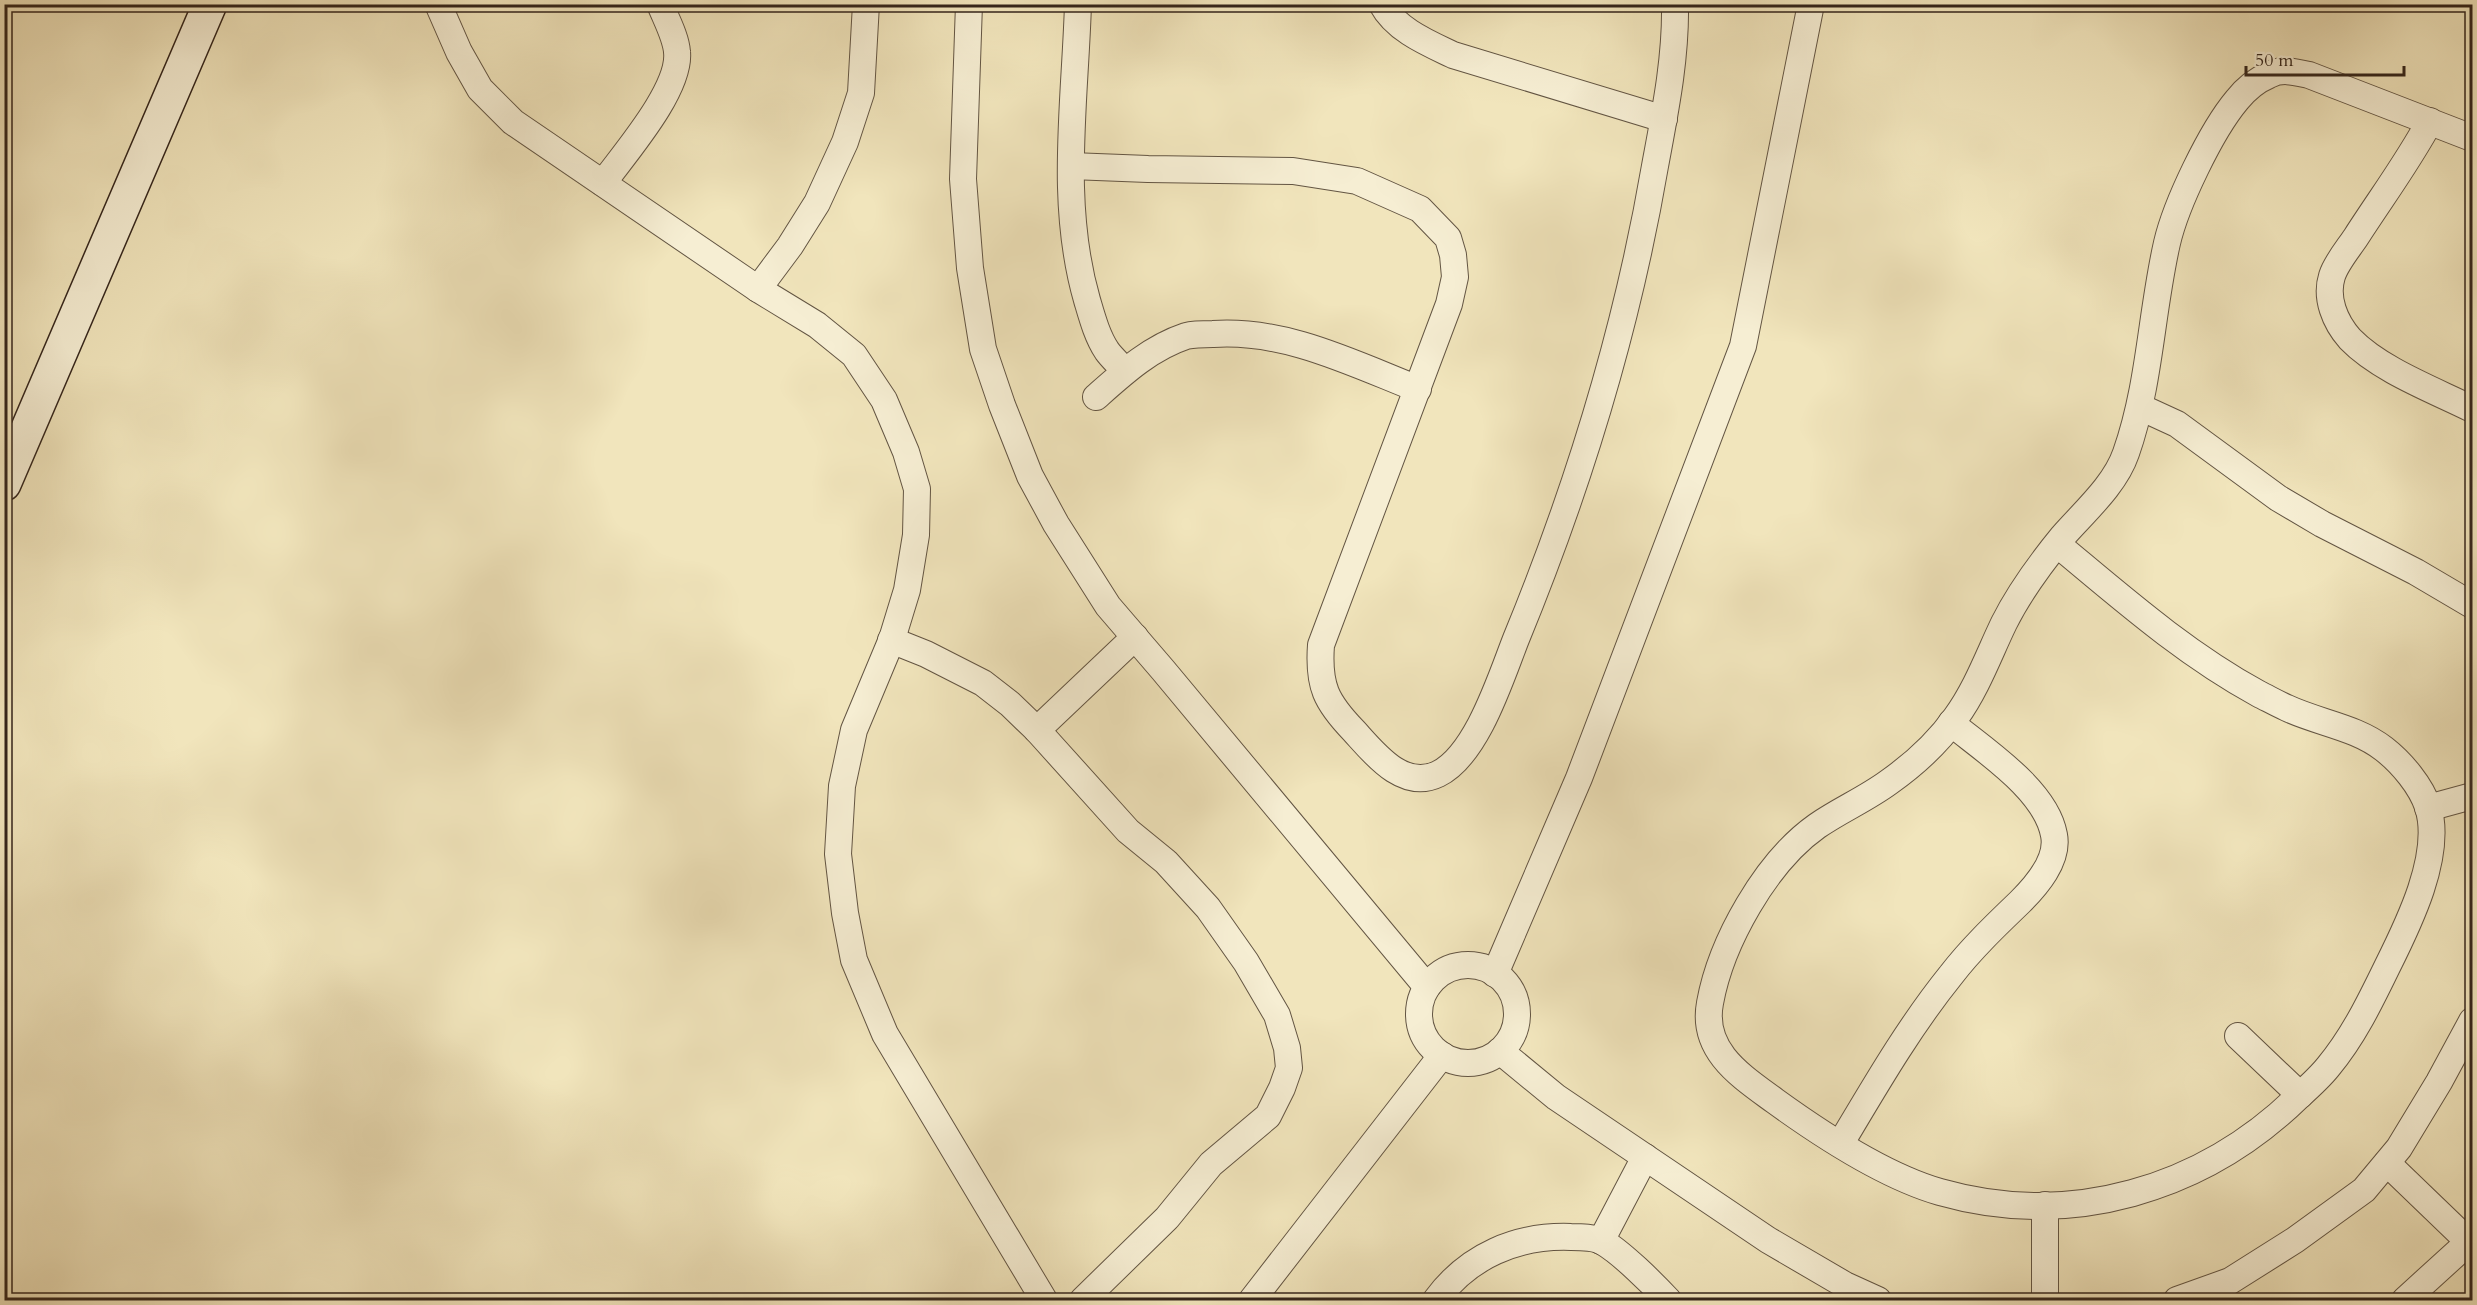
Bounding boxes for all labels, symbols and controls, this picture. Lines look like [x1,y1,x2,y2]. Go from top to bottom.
scale bar [2246,39,2404,77]
text: 50 m [2255,48,2294,73]

